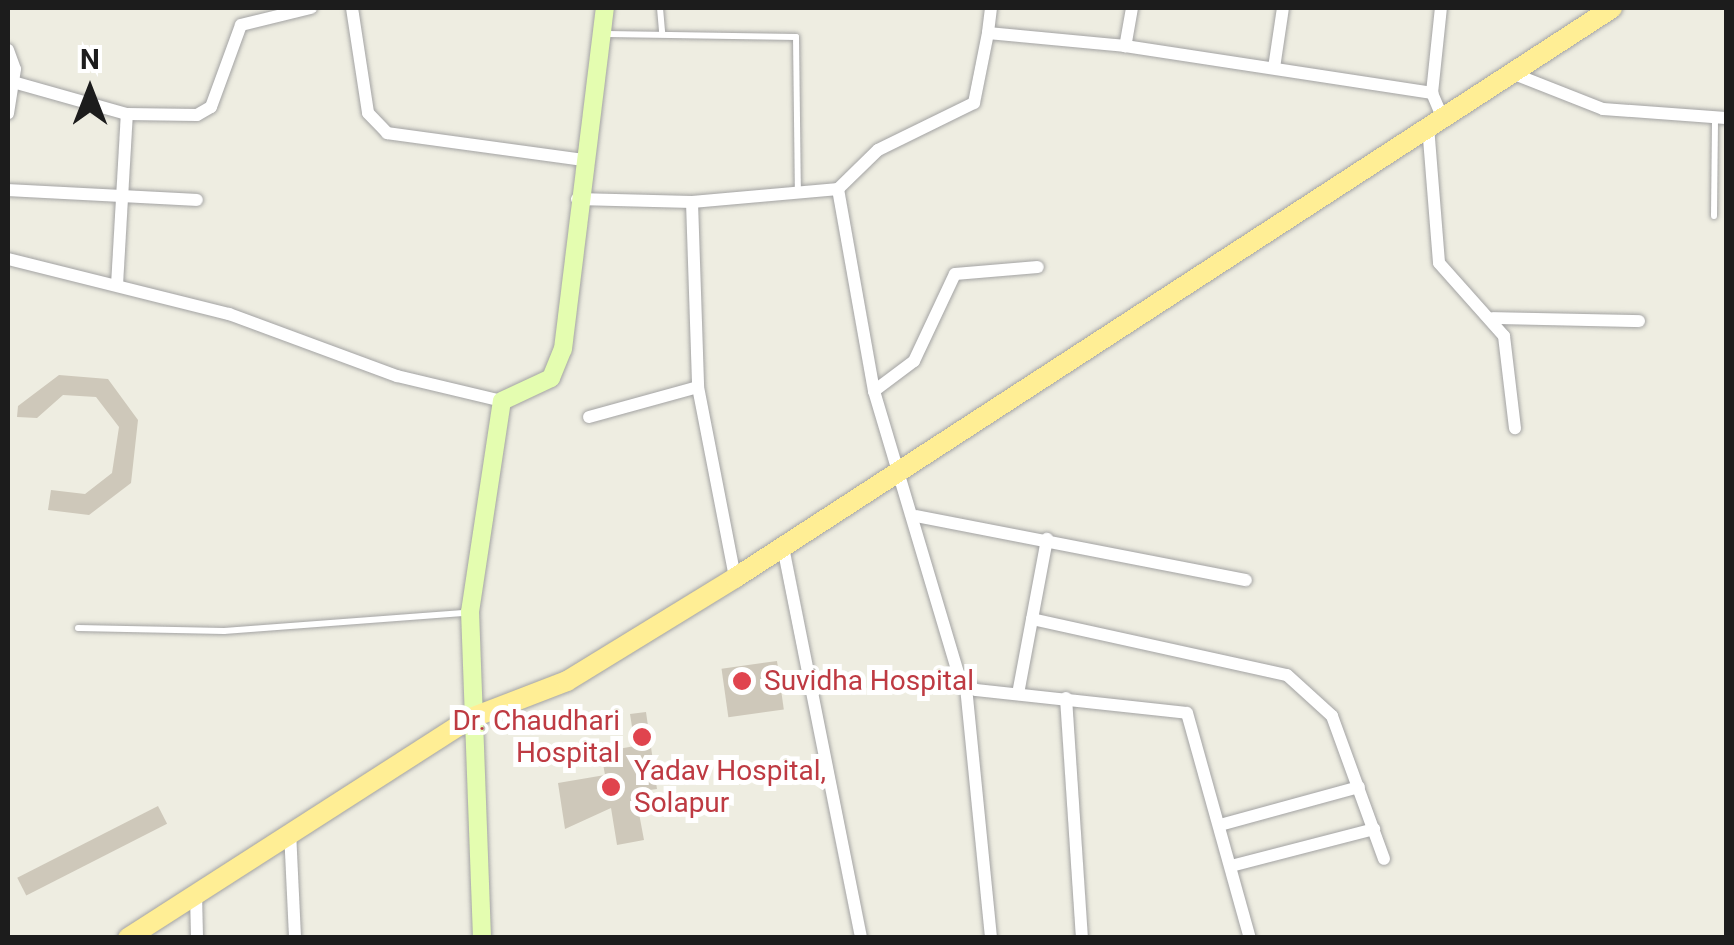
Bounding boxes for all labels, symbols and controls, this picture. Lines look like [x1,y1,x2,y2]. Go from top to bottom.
north arrow [40,40,140,140]
text: N [80,43,100,76]
place label: Suvidha Hospital [764,664,974,698]
marker: Suvidha Hospital [729,668,755,694]
place label: Dr. Chaudhari Hospital [452,704,620,770]
marker: Dr. Chaudhari Hospital [629,724,655,750]
place label: Yadav Hospital, Solapur [634,754,826,820]
marker: Yadav Hospital, Solapur [598,774,624,800]

